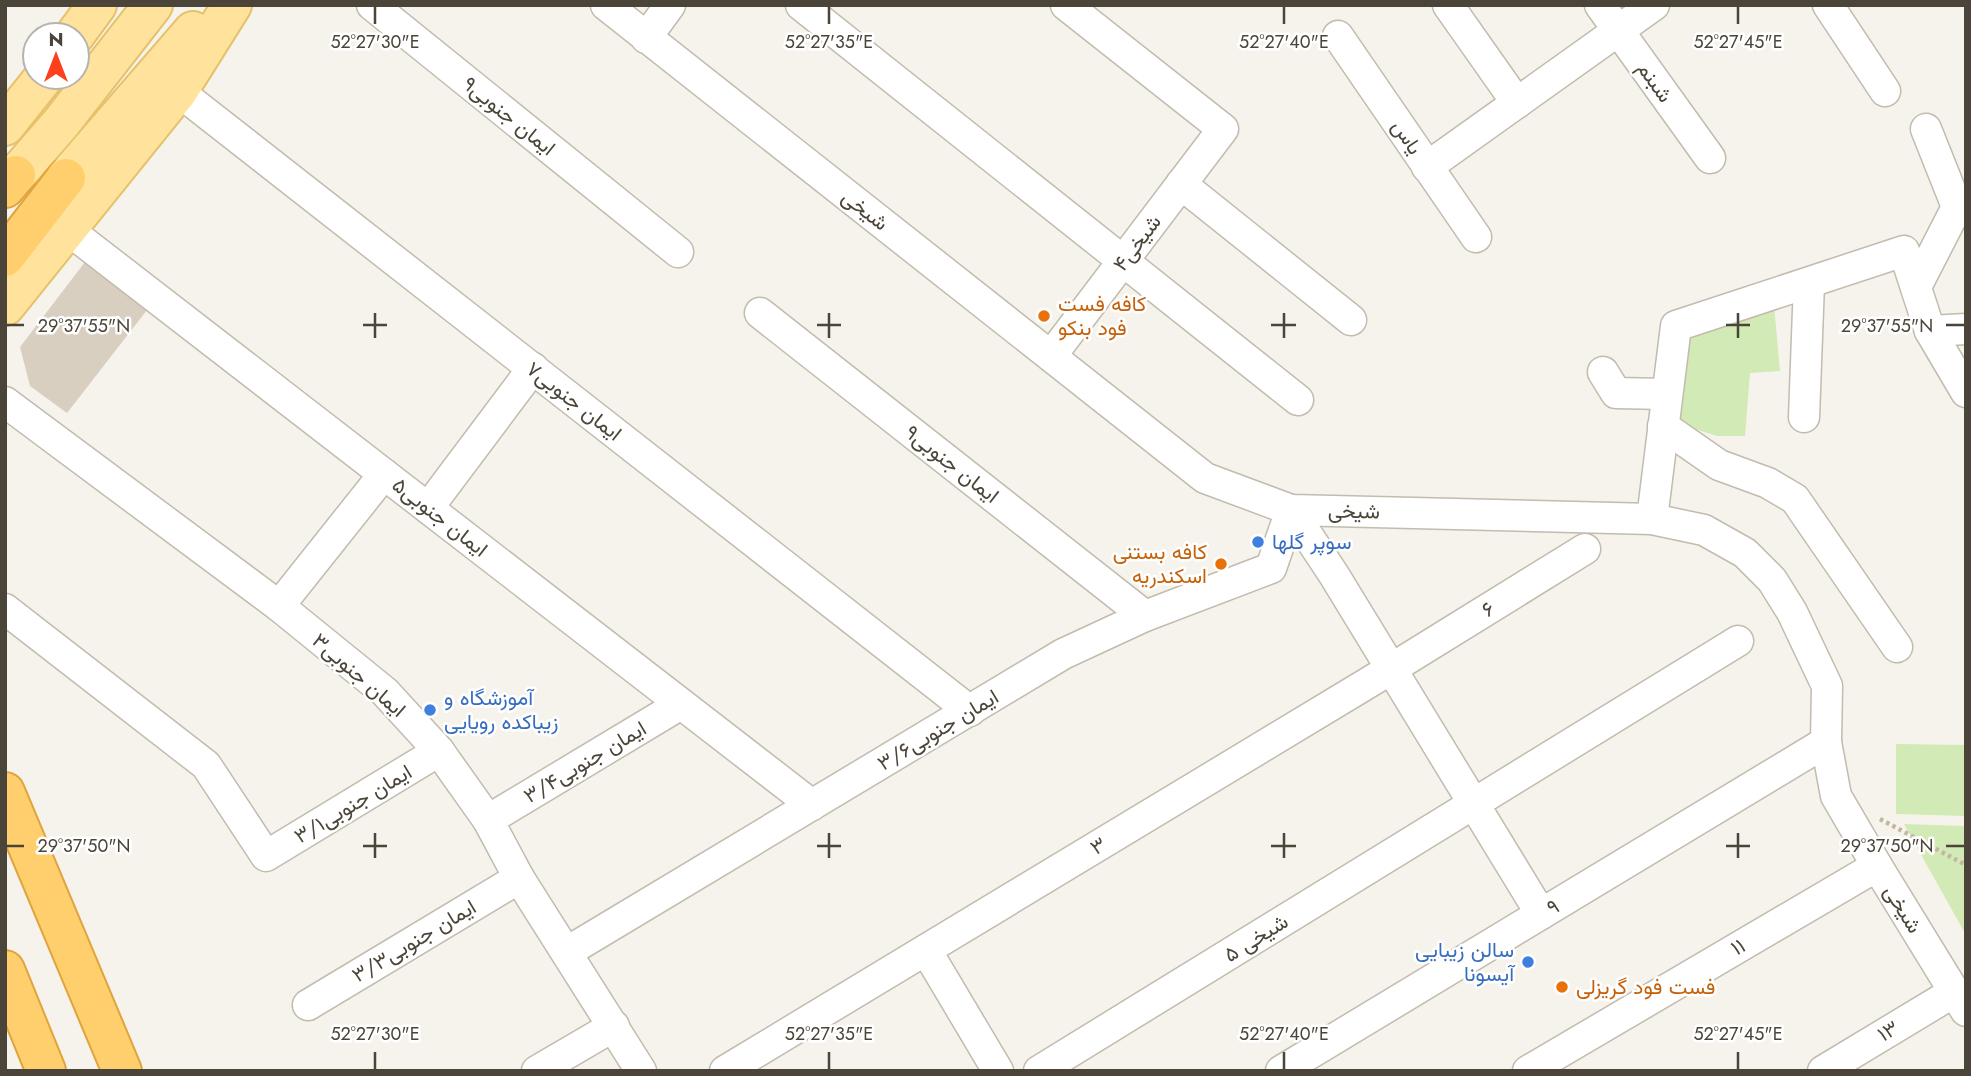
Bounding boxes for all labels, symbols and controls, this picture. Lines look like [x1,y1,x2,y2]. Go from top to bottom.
north arrow [21,21,91,91]
text: N [48,26,64,53]
text: 52°27'30"E [330,29,420,55]
text: 52°27'35"E [785,29,873,55]
text: 52°27'40"E [1239,29,1329,55]
text: 52°27'45"E [1693,29,1783,55]
street label: شبنم [1630,55,1680,109]
street label: ایمان جنوبی۹ [456,69,562,163]
street label: یاس [1384,113,1430,161]
street label: شیخی [835,182,895,238]
street label: شیخی۴ [1106,208,1168,278]
place label: کافه فست فود بنکو [1058,289,1146,343]
marker: کافه فست فود بنکو [1036,308,1052,324]
text: 29°37'55"N [38,313,130,339]
text: 29°37'55"N [1841,313,1933,339]
street label: ایمان جنوبی۷ [520,354,628,448]
street label: ایمان جنوبی۹ [899,418,1005,510]
street label: ایمان جنوبی۵ [386,470,494,564]
street label: شیخی [1328,496,1380,526]
place label: سوپر گلها [1272,527,1352,557]
marker: سوپر گلها [1250,534,1266,550]
place label: کافه بستنی اسکندریه [1113,537,1207,591]
marker: کافه بستنی اسکندریه [1213,556,1229,572]
street label: ۶ [1476,594,1500,624]
street label: ایمان جنوبی۳ [306,626,412,724]
street label: ایمان جنوبی۳/۶ [872,682,1004,778]
place label: آموزشگاه و زیباکده رویایی [444,683,558,737]
marker: آموزشگاه و زیباکده رویایی [422,702,438,718]
street label: ایمان جنوبی۳/۴ [518,714,652,810]
street label: ایمان جنوبی۳/۱ [289,757,417,851]
street label: ۳ [1084,830,1112,862]
text: 29°37'50"N [37,833,131,859]
text: 29°37'50"N [1840,833,1934,859]
street label: شیخی [1876,879,1930,939]
street label: ایمان جنوبی۳/۳ [346,892,482,990]
street label: ۹ [1541,892,1565,922]
street label: شیخی ۵ [1218,907,1294,969]
street label: ۱۱ [1725,931,1751,963]
place label: سالن زیبایی آیسونا [1415,935,1516,989]
marker: سالن زیبایی آیسونا [1520,954,1536,970]
place label: فست فود گریزلی [1576,972,1715,1002]
marker: فست فود گریزلی [1554,979,1570,995]
street label: ۱۳ [1872,1013,1904,1049]
text: 52°27'30"E [330,1021,420,1047]
text: 52°27'35"E [785,1021,873,1047]
text: 52°27'40"E [1239,1021,1329,1047]
text: 52°27'45"E [1693,1021,1783,1047]

